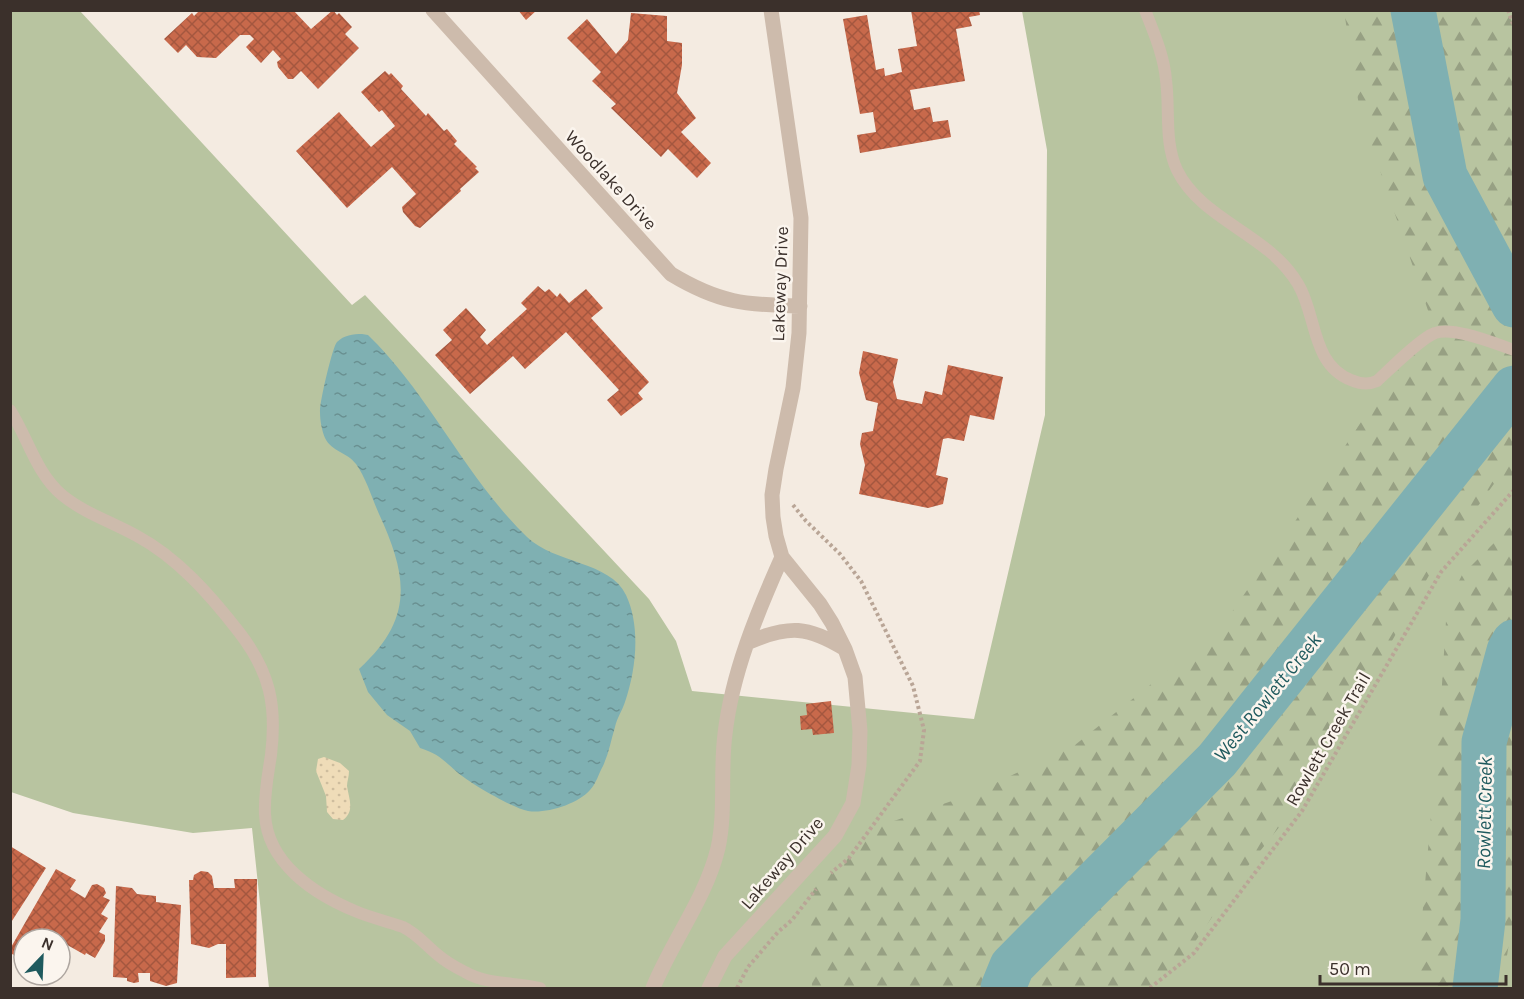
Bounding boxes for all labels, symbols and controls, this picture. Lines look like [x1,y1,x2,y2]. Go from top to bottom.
street label: Woodlake Drive [560,126,662,234]
street label: Lakeway Drive [767,226,793,342]
water label: West Rowlett Creek [1209,628,1327,766]
street label: Rowlett Creek Trail [1281,668,1375,810]
water label: Rowlett Creek [1472,756,1497,869]
street label: Lakeway Drive [736,812,828,914]
north arrow [12,927,72,987]
text: N [39,933,57,955]
scale bar [1320,948,1506,986]
text: 50 m [1329,958,1371,980]

